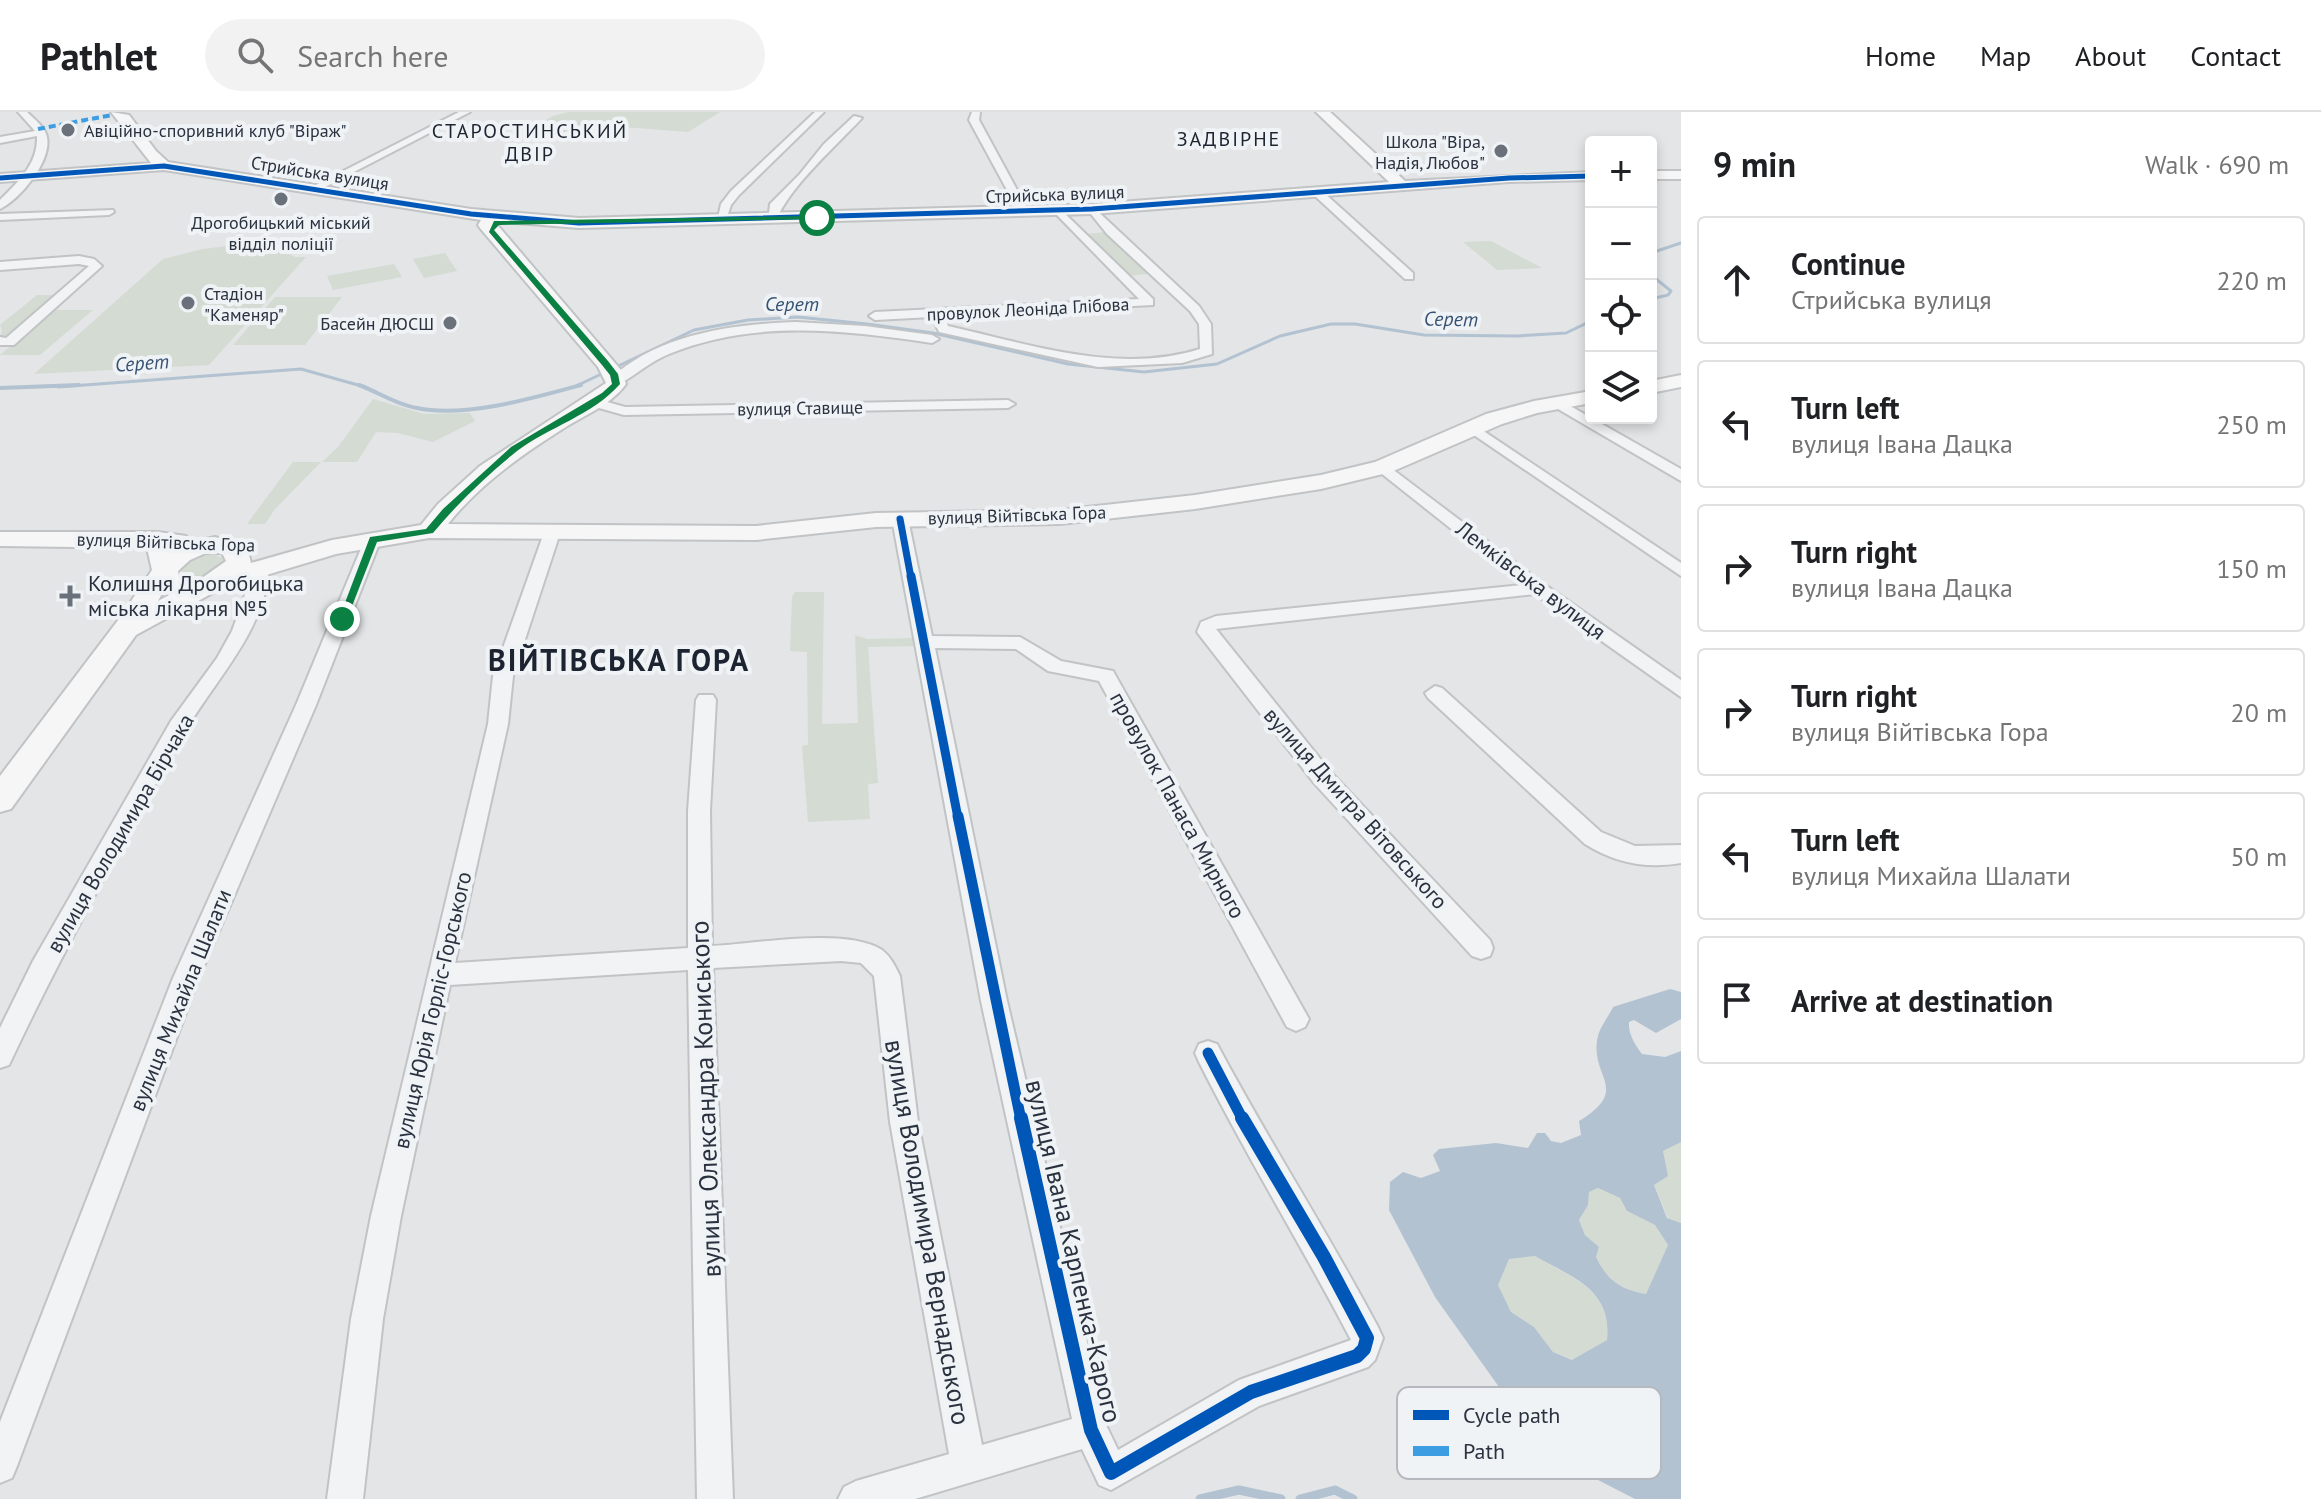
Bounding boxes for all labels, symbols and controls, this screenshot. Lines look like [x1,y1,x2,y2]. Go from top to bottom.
search box [205,19,765,91]
text: Pathlet [40,31,157,80]
icon: search [233,33,277,77]
text: Search here [297,36,449,75]
text: Home [1865,37,1936,74]
text: Map [1980,37,2031,74]
text: About [2075,37,2146,74]
text: Contact [2190,37,2281,74]
district label: СТАРОСТИНСЬКИЙ ДВІР [432,118,628,167]
place label: Авіційно-споривний клуб "Віраж" [84,119,347,142]
marker: Авіційно-споривний клуб "Віраж" [59,121,77,139]
district label: ЗАДВІРНЕ [1177,126,1281,152]
place label: Школа "Віра, Надія, Любов" [1375,130,1485,174]
map controls [1585,136,1657,424]
button: + [1585,136,1657,208]
marker: Школа "Віра, Надія, Любов" [1492,142,1510,160]
text: 9 min [1713,142,1796,186]
text: Walk · 690 m [2145,148,2289,181]
street label: Стрийська вулиця [250,151,390,195]
street label: Стрийська вулиця [985,180,1125,208]
marker: Дрогобицький міський відділ поліції [272,190,290,208]
route start [799,200,835,236]
button: − [1585,208,1657,280]
place label: Дрогобицький міський відділ поліції [191,211,371,255]
text: Continue [1791,244,1905,283]
icon: ahead [1715,258,1759,302]
text: 220 m [2216,264,2287,297]
button: locate [1585,280,1657,352]
place label: Стадіон "Каменяр" [204,282,284,326]
text: Стрийська вулиця [1791,283,1992,316]
water label: Серет [765,291,819,317]
street label: провулок Леоніда Глібова [926,292,1130,326]
marker: Стадіон "Каменяр" [179,294,197,312]
water label: Серет [1424,306,1478,332]
place label: Басейн ДЮСШ [320,312,434,335]
marker: Басейн ДЮСШ [441,314,459,332]
water label: Серет [114,348,170,378]
button: layers [1585,352,1657,424]
text: Turn left [1791,388,1899,427]
street label: вулиця Ставище [737,395,863,421]
icon: left [1715,402,1759,446]
text: 250 m [2216,408,2287,441]
text: вулиця Івана Дацка [1791,427,2013,460]
street label: вулиця Війтівська Гора [927,500,1107,530]
street label: Лемківська вулиця [1450,514,1611,645]
street label: вулиця Війтівська Гора [76,527,256,557]
text: Turn right [1791,532,1917,571]
icon: right [1715,546,1759,590]
text: 150 m [2216,552,2287,585]
place label: Колишня Дрогобицька міська лікарня №5 [88,569,304,622]
text: вулиця Івана Дацка [1791,571,2013,604]
marker: Колишня Дрогобицька міська лікарня №5 [59,585,81,607]
route end [324,601,360,637]
district label: ВІЙТІВСЬКА ГОРА [488,640,750,679]
text: Turn right [1791,676,1917,715]
street label: провулок Панаса Мирного [1104,687,1252,923]
icon: right [1715,690,1759,734]
text: 20 m [2231,696,2287,729]
street label: вулиця Дмитра Вітовського [1258,701,1454,915]
street label: вулиця Володимира Бірчака [40,708,200,958]
text: вулиця Війтівська Гора [1791,715,2049,748]
text: Turn left [1791,820,1899,859]
icon: left [1715,834,1759,878]
text: 50 m [2231,840,2287,873]
text: вулиця Михайла Шалати [1791,859,2071,892]
street label: вулиця Юрія Горліс-Горського [386,869,478,1151]
street label: вулиця Михайла Шалати [123,885,237,1115]
street label: вулиця Олександра Кониського [682,920,728,1278]
icon: arrive [1715,978,1759,1022]
text: Arrive at destination [1791,981,2053,1020]
street label: вулиця Володимира Вернадського [878,1037,978,1427]
street label: вулиця Івана Карпенка-Карого [1018,1076,1130,1426]
legend [1397,1387,1661,1479]
text: Cycle path [1463,1401,1560,1429]
text: Path [1463,1437,1505,1465]

